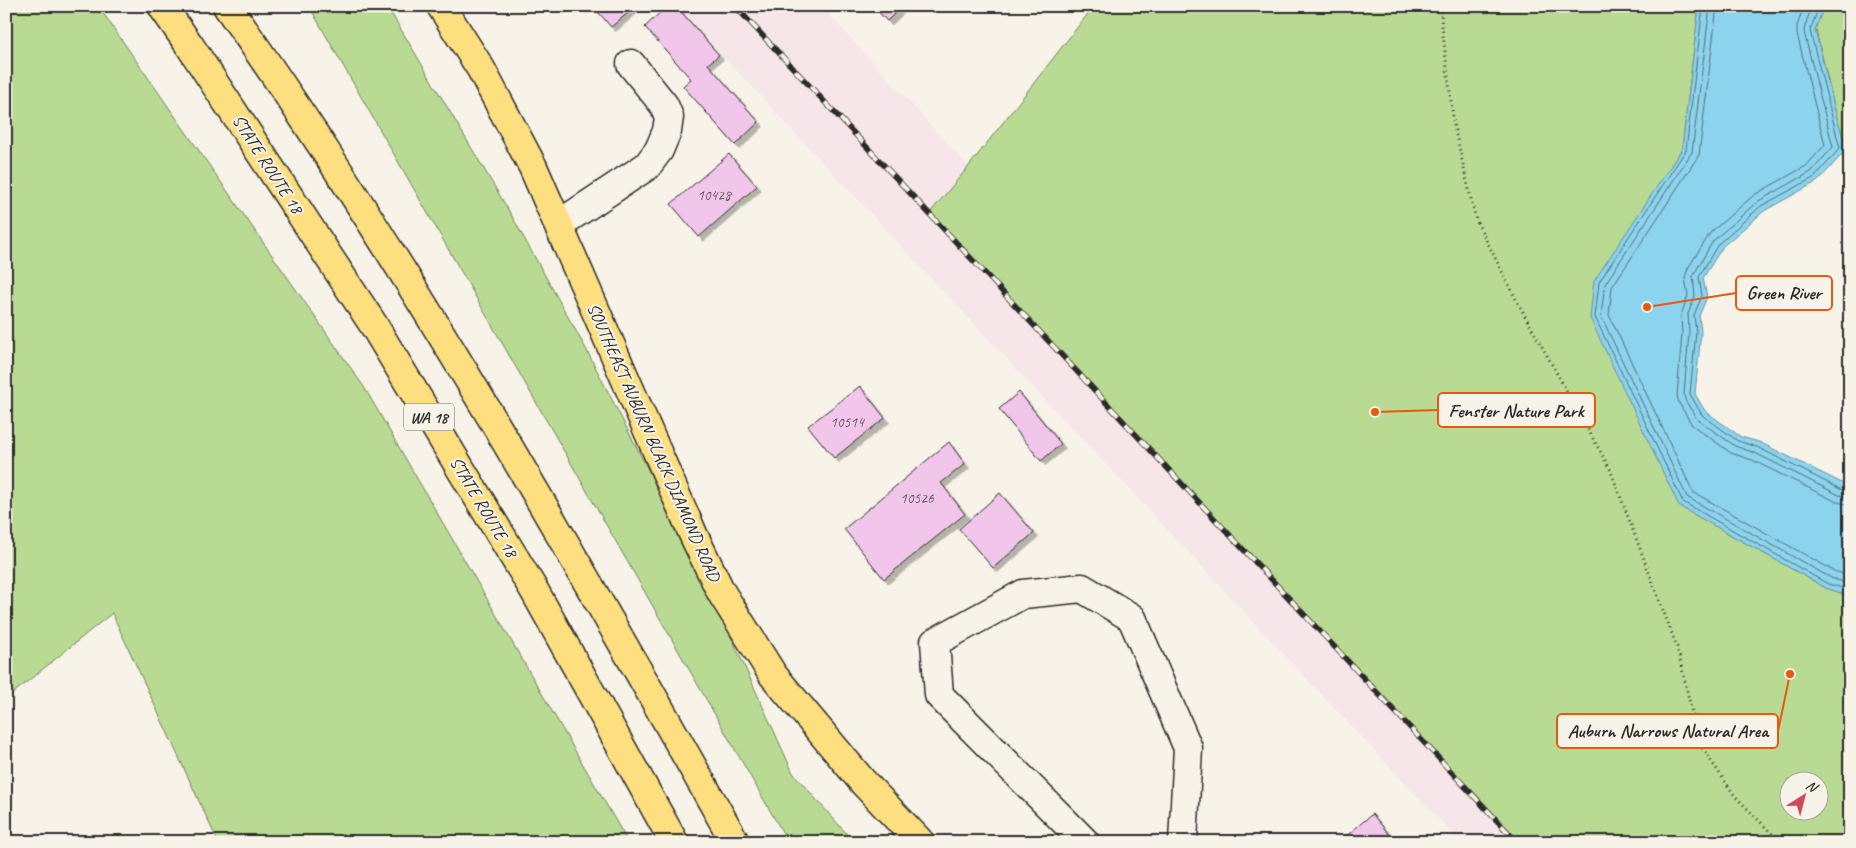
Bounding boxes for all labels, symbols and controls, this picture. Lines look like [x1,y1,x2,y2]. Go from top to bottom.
street label: STATE ROUTE 18 [228,110,309,219]
house number: 10428 [697,186,732,205]
callout: Green River [1736,276,1832,310]
text: Green River [1747,281,1824,305]
street label: SOUTHEAST AUBURN BLACK DIAMOND ROAD [583,300,726,586]
callout: Fenster Nature Park [1438,393,1595,427]
text: Fenster Nature Park [1448,399,1586,423]
road number: WA 18 [404,404,454,431]
house number: 10514 [830,413,865,432]
street label: STATE ROUTE 18 [445,453,524,563]
house number: 10526 [900,489,935,508]
callout: Auburn Narrows Natural Area [1557,714,1778,748]
text: Auburn Narrows Natural Area [1568,719,1770,743]
north arrow [1778,770,1828,820]
text: N [1803,776,1822,797]

